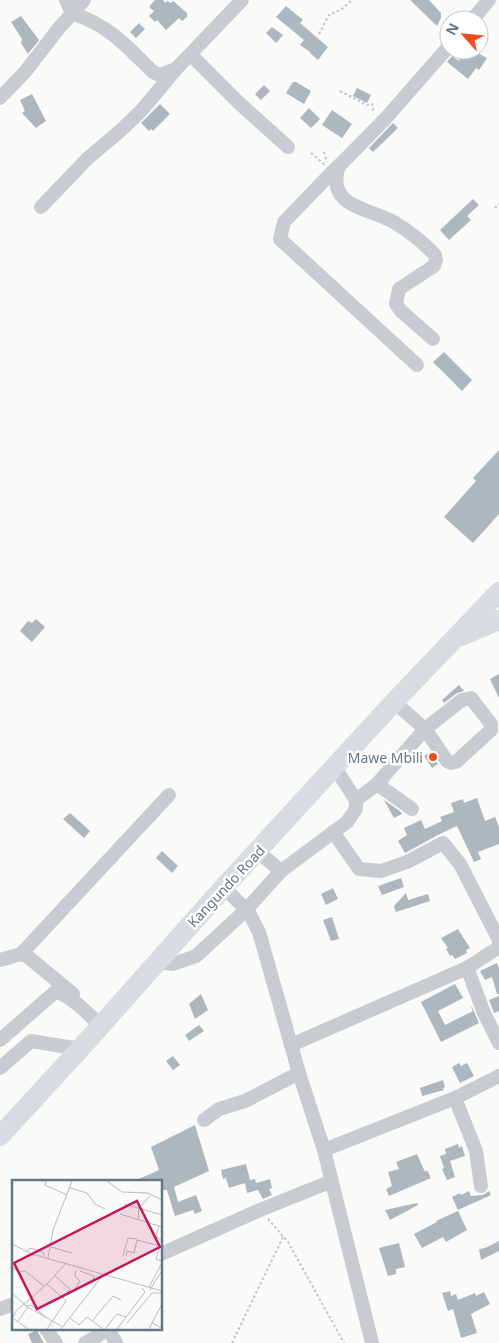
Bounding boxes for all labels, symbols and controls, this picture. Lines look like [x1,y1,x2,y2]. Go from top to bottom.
north arrow [439,10,489,60]
text: N [441,19,463,38]
place label: Mawe Mbili [348,748,423,767]
marker: Mawe Mbili [427,751,439,763]
street label: Kangundo Road [183,841,269,931]
inset map [12,1180,162,1330]

